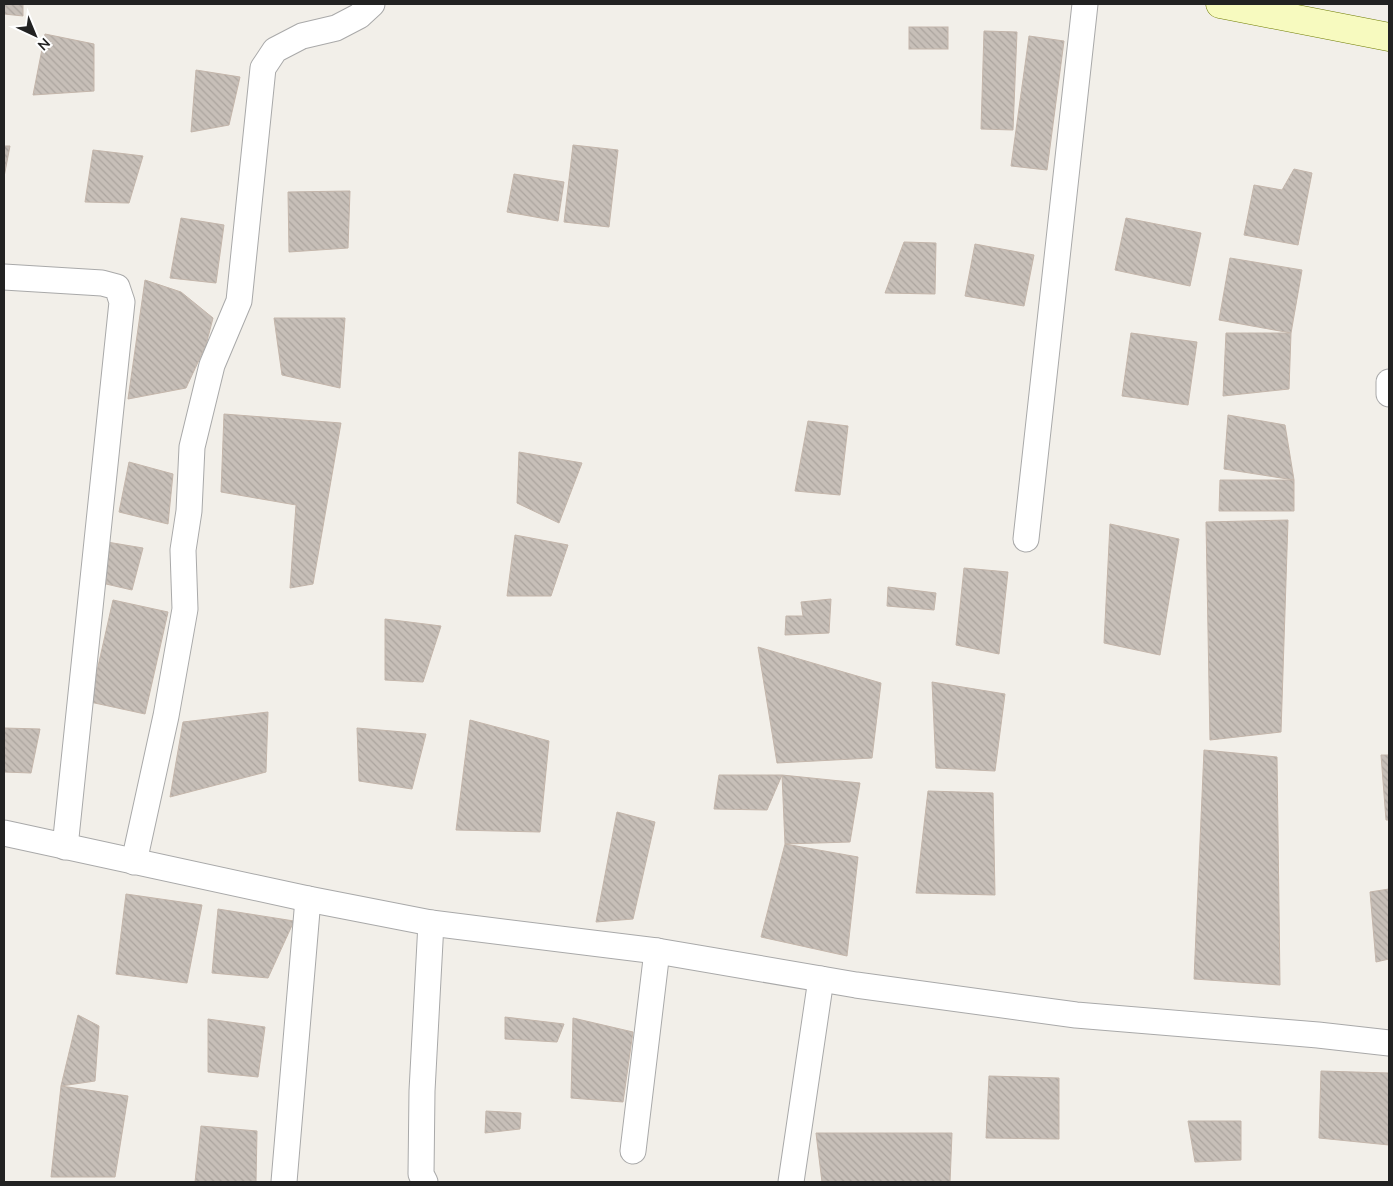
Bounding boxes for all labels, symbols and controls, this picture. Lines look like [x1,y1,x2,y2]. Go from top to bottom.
north arrow [10,10,60,60]
text: N [34,34,54,54]

